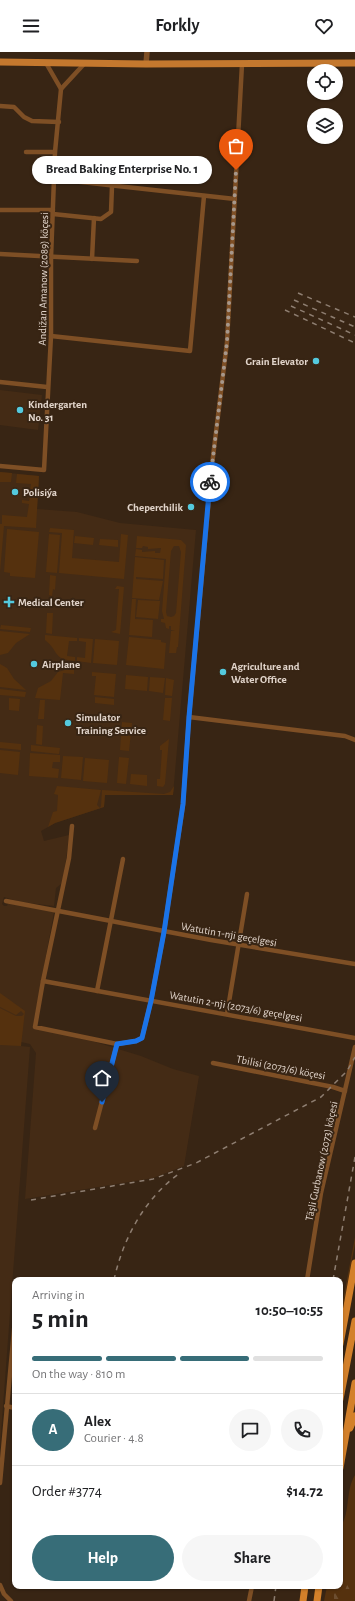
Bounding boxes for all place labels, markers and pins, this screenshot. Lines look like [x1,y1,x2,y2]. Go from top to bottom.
pin [219,129,253,170]
callout: Bread Baking Enterprise No. 1 [32,156,212,184]
place label: Grain Elevator [246,356,308,367]
marker: Grain Elevator [311,356,321,366]
place label: Kindergarten No. 31 [28,399,87,423]
marker: Kindergarten No. 31 [15,405,25,415]
marker: Polisiýa [10,487,20,497]
place label: Polisiýa [23,487,58,498]
place label: Cheperchilik [127,502,184,513]
marker: Cheperchilik [186,502,196,512]
marker: Medical Center [3,596,15,608]
place label: Medical Center [18,597,84,608]
marker: Airplane [29,659,39,669]
place label: Airplane [42,659,80,670]
place label: Agriculture and Water Office [231,661,300,685]
marker: Agriculture and Water Office [218,667,228,677]
place label: Simulator Training Service [76,712,146,736]
marker: Simulator Training Service [63,718,73,728]
pin [85,1061,119,1102]

